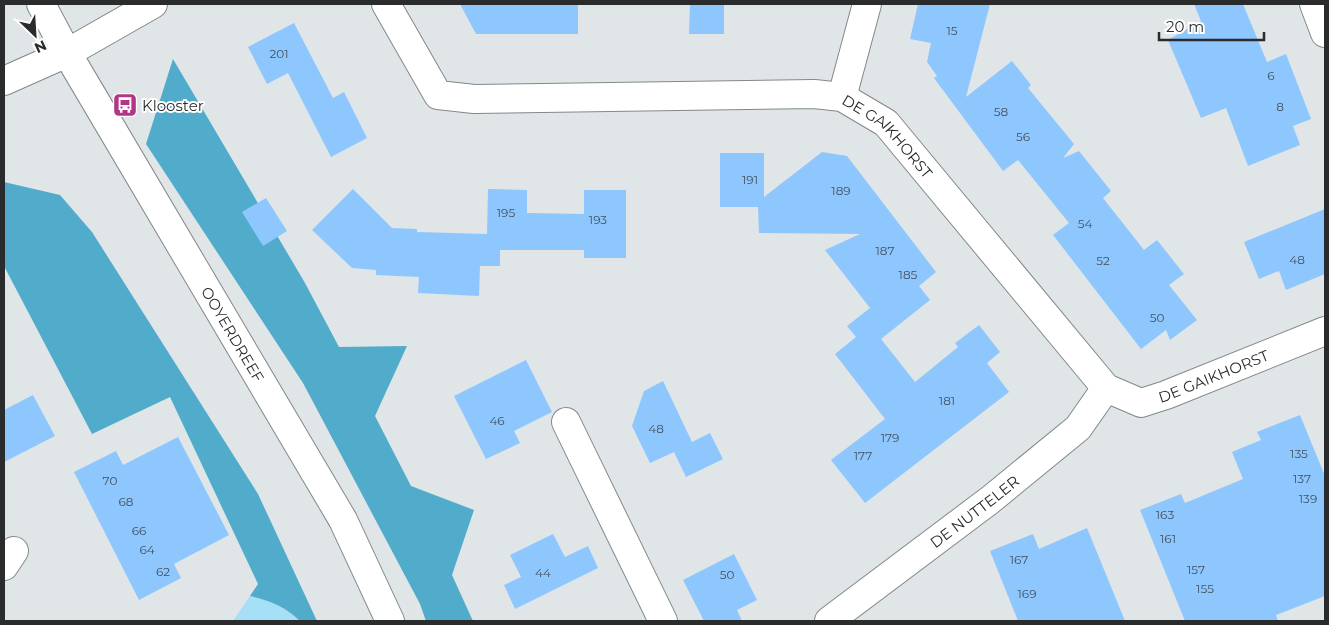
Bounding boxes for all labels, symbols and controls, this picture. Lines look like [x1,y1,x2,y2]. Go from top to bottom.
north arrow [10,10,60,60]
scale bar [1159,10,1264,42]
text: 20 m [1166,17,1204,36]
house number: 15 [946,23,958,38]
text: N [32,36,49,57]
house number: 201 [269,46,289,61]
house number: 6 [1267,68,1275,83]
street label: DE GAIKHORST [839,90,937,182]
bus stop icon: Klooster [112,92,138,118]
place label: Klooster [142,96,204,115]
house number: 8 [1276,99,1284,114]
house number: 58 [994,104,1009,119]
house number: 56 [1016,129,1030,144]
house number: 191 [742,172,758,187]
house number: 189 [831,183,851,198]
house number: 195 [497,205,515,220]
house number: 193 [589,212,607,227]
house number: 54 [1078,216,1092,231]
house number: 187 [875,243,895,258]
house number: 48 [1289,252,1305,267]
house number: 52 [1096,253,1110,268]
house number: 185 [899,267,918,282]
street label: OOYERDREEF [198,283,269,385]
house number: 50 [1150,310,1164,325]
street label: DE GAIKHORST [1156,345,1272,406]
house number: 181 [939,393,955,408]
house number: 46 [489,413,505,428]
house number: 48 [648,421,664,436]
house number: 179 [881,430,899,445]
house number: 135 [1290,446,1308,461]
house number: 177 [854,448,872,463]
street label: DE NUTTELER [926,471,1023,552]
house number: 137 [1293,471,1311,486]
house number: 70 [103,473,117,488]
house number: 139 [1299,491,1317,506]
house number: 68 [119,494,134,509]
house number: 163 [1156,507,1174,522]
house number: 66 [132,523,146,538]
house number: 161 [1160,531,1176,546]
house number: 64 [139,542,155,557]
house number: 167 [1010,552,1028,567]
house number: 157 [1187,562,1205,577]
house number: 62 [156,564,170,579]
house number: 44 [535,565,551,580]
house number: 50 [720,567,734,582]
house number: 155 [1196,581,1214,596]
house number: 169 [1018,586,1036,601]

